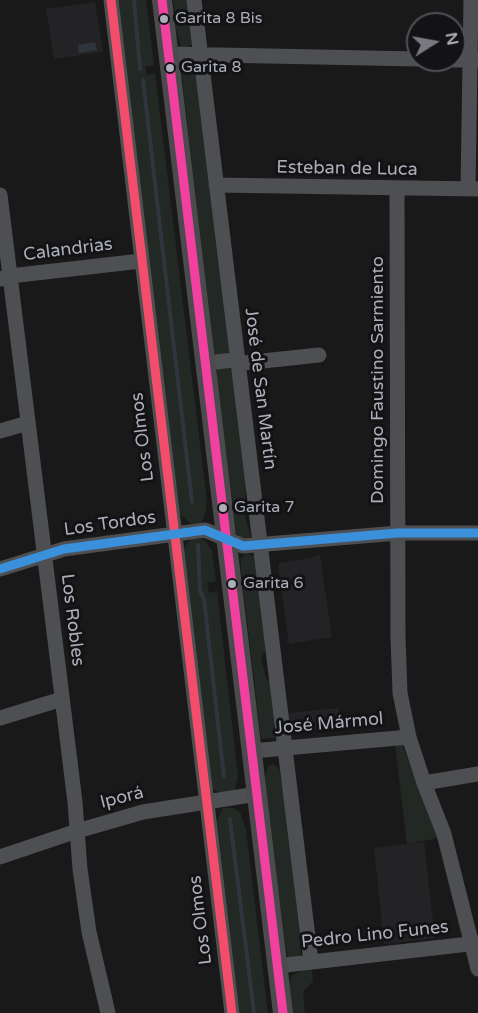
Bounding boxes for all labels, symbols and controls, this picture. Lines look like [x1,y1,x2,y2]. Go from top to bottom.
place label: Garita 8 Bis [175,9,262,29]
north arrow [406,12,466,72]
marker: Garita 8 Bis [158,13,170,25]
text: N [441,31,463,47]
place label: Garita 8 [181,58,242,78]
marker: Garita 8 [164,62,176,74]
street label: Esteban de Luca [276,157,418,181]
street label: Calandrias [22,234,114,266]
street label: Domingo Faustino Sarmiento [367,256,389,504]
street label: José de San Martín [239,307,281,471]
street label: Los Olmos [127,391,159,483]
place label: Garita 7 [234,498,295,518]
marker: Garita 7 [217,502,229,514]
street label: Los Tordos [62,507,158,541]
street label: Los Robles [56,573,88,667]
place label: Garita 6 [243,574,304,594]
marker: Garita 6 [226,578,238,590]
street label: José Mármol [274,708,384,740]
street label: Iporá [98,782,146,814]
street label: Los Olmos [185,874,217,966]
street label: Pedro Lino Funes [300,917,450,953]

